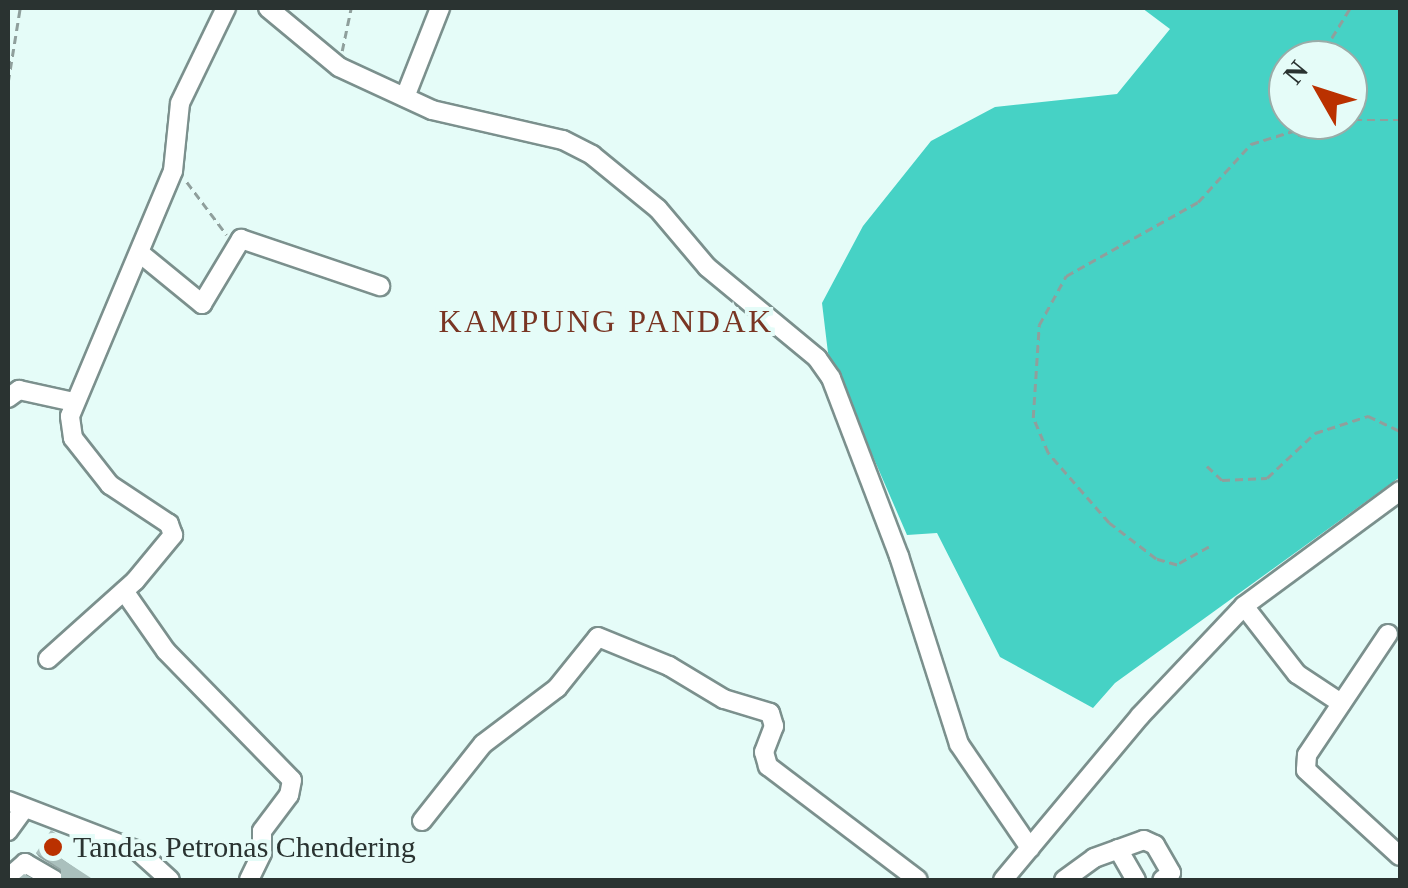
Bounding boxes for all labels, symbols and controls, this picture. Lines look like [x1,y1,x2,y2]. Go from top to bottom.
north arrow [1268,40,1368,140]
text: N [1277,54,1314,90]
district label: KAMPUNG PANDAK [438,302,774,340]
place label: Tandas Petronas Chendering [73,829,416,865]
marker: Tandas Petronas Chendering [42,836,64,858]

